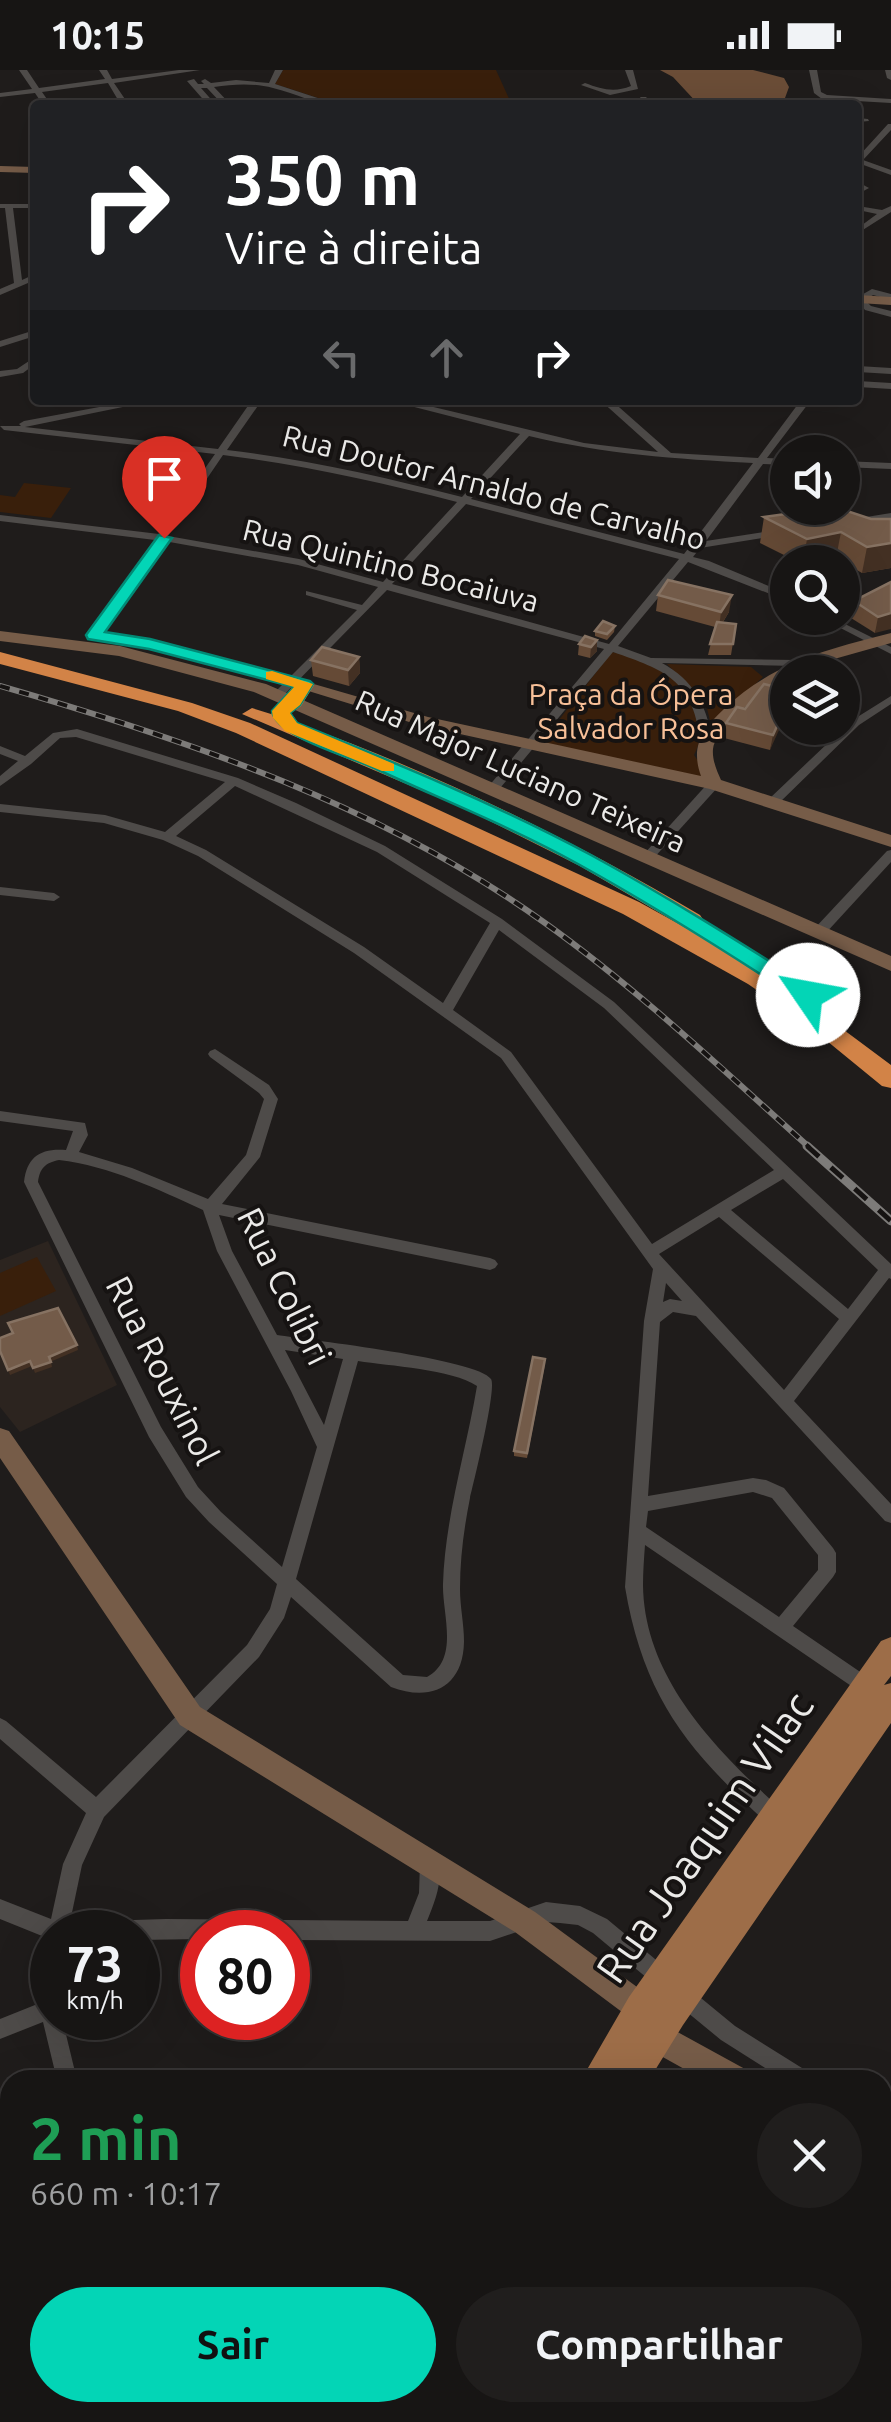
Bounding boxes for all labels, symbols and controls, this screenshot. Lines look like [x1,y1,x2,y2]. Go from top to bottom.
text: 10:15 [50,14,145,56]
icon: right [60,140,190,270]
text: 350 m [225,140,420,218]
text: Vire à direita [225,222,482,273]
icon: left [314,330,369,385]
icon: ahead [419,330,474,385]
icon: right [524,330,579,385]
street label: Rua Doutor Arnaldo de Carvalho [279,418,709,556]
map controls [770,435,860,745]
button: sound [770,435,860,525]
pin [122,436,207,539]
icon: arrive [137,451,192,506]
street label: Rua Quintino Bocaiuva [239,512,543,618]
button: search [770,545,860,635]
button: layers [770,655,860,745]
park label: Praça da Ópera Salvador Rosa [529,677,733,745]
street label: Rua Major Luciano Teixeira [351,683,691,859]
position arrow [756,943,860,1047]
street label: Rua Colibri [230,1201,340,1371]
street label: Rua Rouxinol [98,1269,228,1471]
street label: Rua Joaquim Vilac [586,1683,822,1991]
speed limit sign: 80 [180,1910,310,2040]
text: 73 [67,1935,123,1991]
text: km/h [66,1986,124,2014]
button: close [757,2103,862,2208]
text: 2 min [30,2104,182,2171]
text: 660 m · 10:17 [30,2175,222,2211]
button: Sair [30,2287,436,2402]
button: Compartilhar [456,2287,862,2402]

